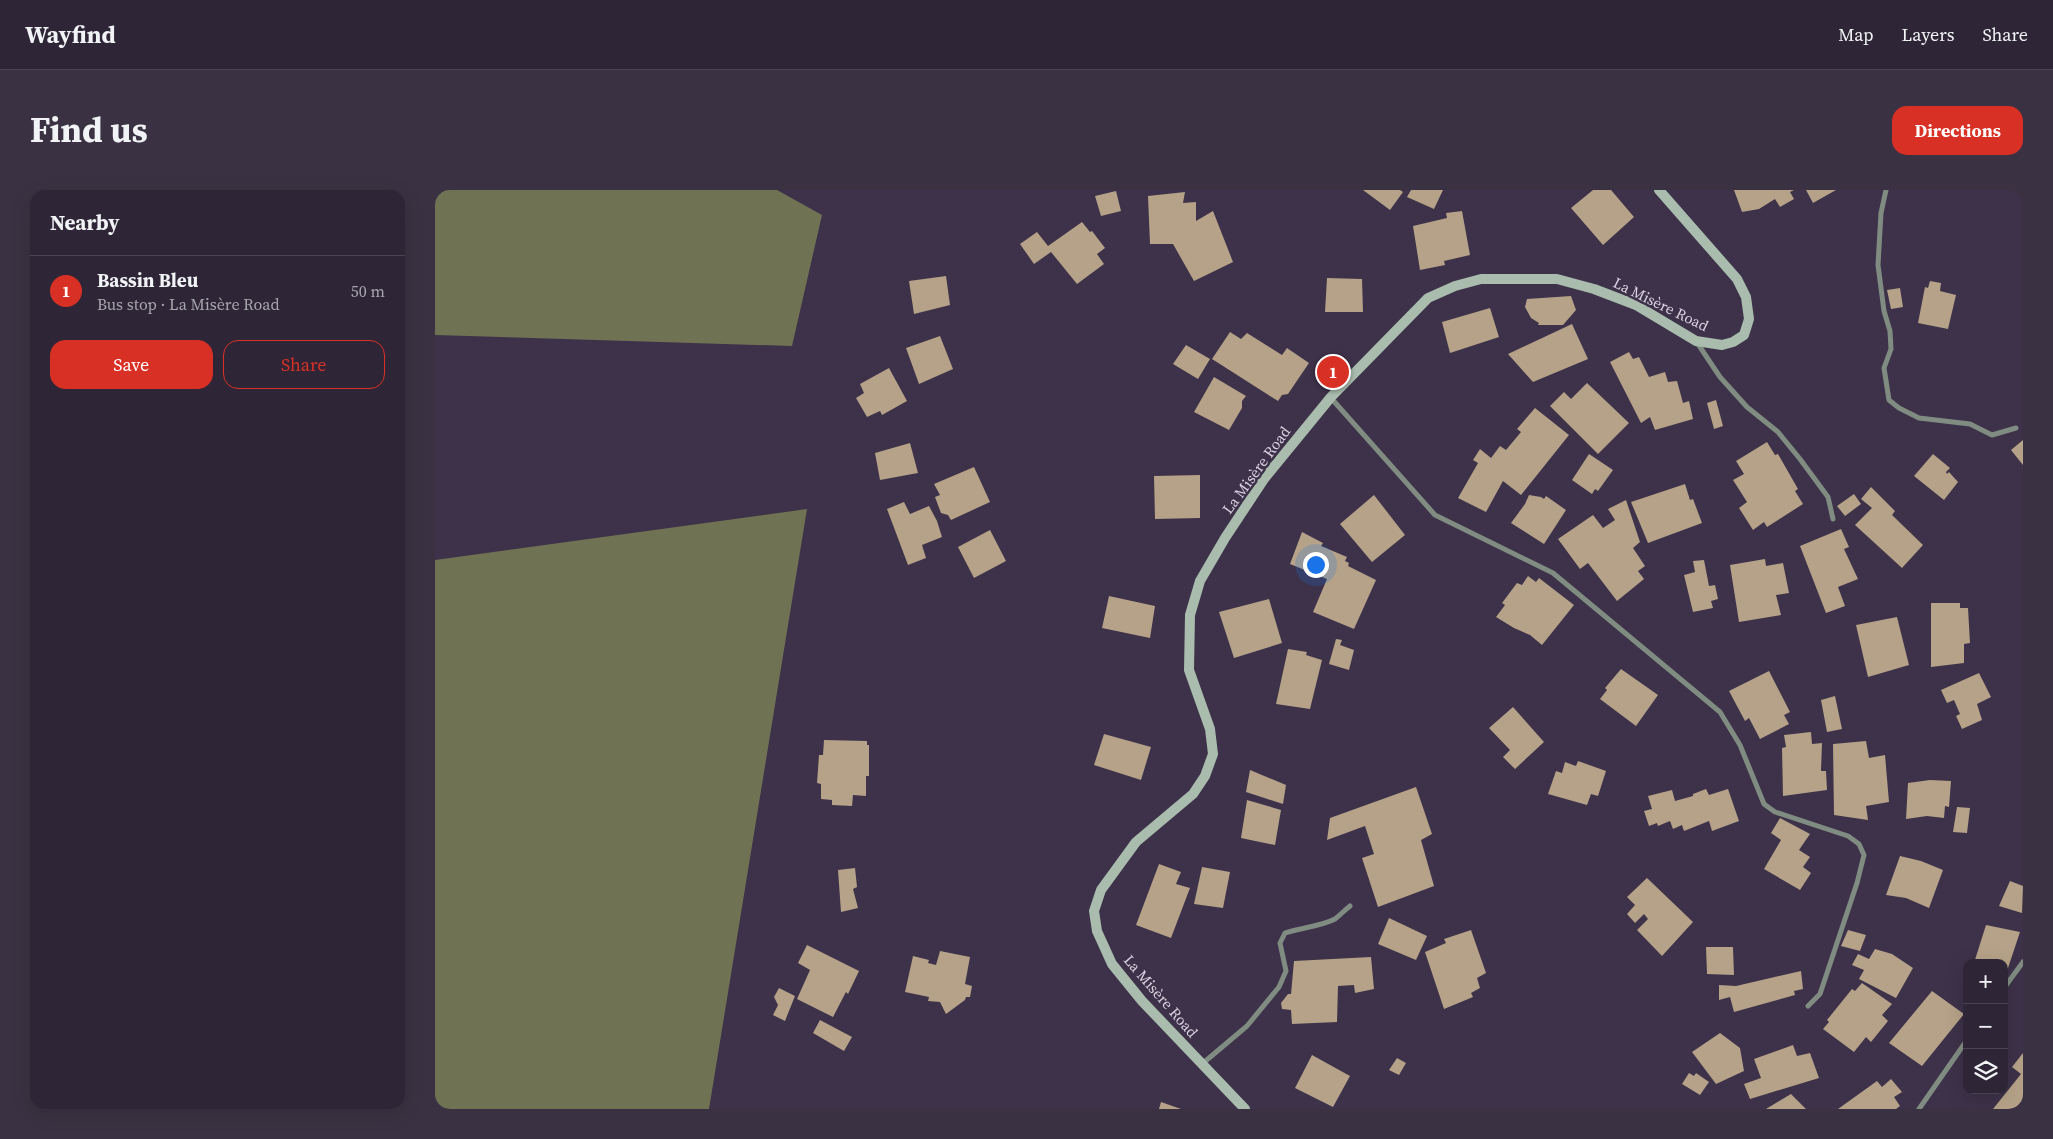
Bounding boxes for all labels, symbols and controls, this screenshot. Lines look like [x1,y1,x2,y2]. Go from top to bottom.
text: Wayfind [25,18,116,51]
text: Map [1838,22,1873,47]
text: Layers [1901,22,1954,47]
text: Share [1982,22,2028,47]
text: Find us [30,106,148,154]
button: Directions [1892,106,2023,155]
text: Nearby [50,208,120,237]
text: Bassin Bleu [97,267,198,293]
street label: La Misère Road [1610,272,1713,336]
text: 1 [62,280,70,302]
text: 50 m [351,280,385,302]
text: Bus stop · La Misère Road [97,293,280,315]
button: Save [50,340,213,389]
button: Share [223,340,385,389]
pin: 1 [1317,353,1349,391]
street label: La Misère Road [1217,422,1295,518]
your location [1303,552,1329,578]
street label: La Misère Road [1119,950,1203,1042]
map controls [1963,959,2008,1094]
button: + [1963,959,2008,1004]
button: − [1963,1004,2008,1049]
button: layers [1963,1049,2008,1094]

